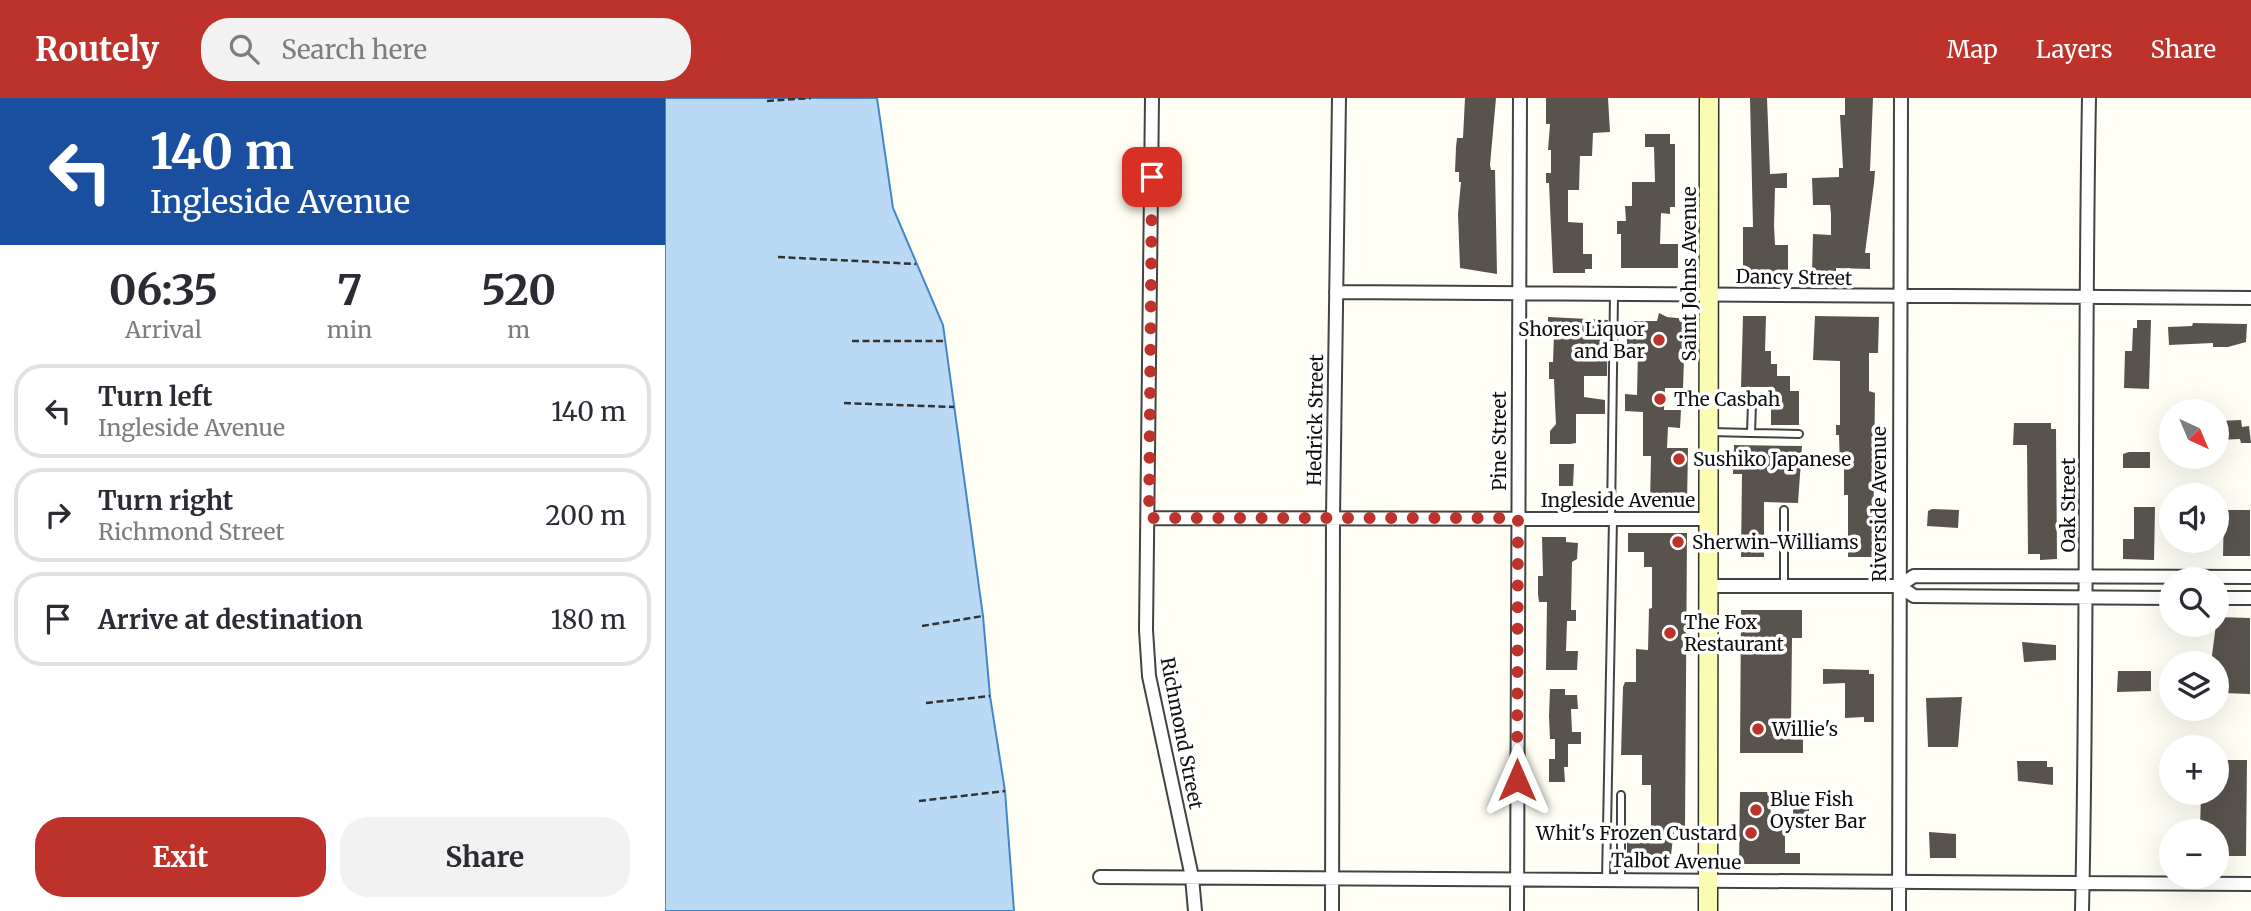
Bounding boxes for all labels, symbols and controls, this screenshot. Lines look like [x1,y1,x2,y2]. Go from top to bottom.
search box [201,18,691,81]
text: Routely [35,29,159,70]
icon: search [225,30,263,68]
text: Search here [281,33,427,66]
text: Map [1947,34,1998,65]
text: Layers [2036,34,2112,65]
text: Share [2150,34,2216,65]
text: 140 m [150,121,294,182]
icon: left [35,126,126,217]
pin [1122,147,1182,207]
icon: arrive [1133,158,1171,196]
text: Ingleside Avenue [150,182,410,222]
street label: Saint Johns Avenue [1677,186,1701,362]
text: 06:35 [109,264,218,316]
text: 7 [337,264,362,316]
text: 520 [481,264,556,316]
street label: Dancy Street [1735,264,1853,290]
text: Arrival [125,315,202,344]
text: min [327,315,372,344]
text: m [507,315,530,344]
place label: Shores Liquor and Bar [1518,317,1645,363]
marker: Shores Liquor and Bar [1651,332,1667,348]
street label: Hedrick Street [1302,353,1328,486]
text: Turn left [98,380,212,413]
place label: The Casbah [1674,387,1781,411]
street label: Pine Street [1487,391,1511,491]
marker: The Casbah [1652,391,1668,407]
icon: left [39,392,77,430]
text: 140 m [551,395,626,428]
north arrow [2159,399,2229,469]
map controls [2159,399,2229,889]
text: Ingleside Avenue [98,413,285,442]
street label: Riverside Avenue [1867,426,1891,582]
place label: Sushiko Japanese [1693,447,1851,471]
marker: Sushiko Japanese [1671,451,1687,467]
street label: Oak Street [2056,457,2080,552]
button: sound [2159,483,2229,553]
text: Turn right [98,484,233,517]
street label: Ingleside Avenue [1541,488,1695,512]
icon: right [39,496,77,534]
text: 200 m [545,499,626,532]
text: Richmond Street [98,517,284,546]
place label: Sherwin-Williams [1692,530,1859,554]
marker: Sherwin-Williams [1670,534,1686,550]
button: search [2159,567,2229,637]
icon: arrive [39,600,77,638]
text: Arrive at destination [98,603,363,636]
text: 180 m [551,603,626,636]
place label: The Fox Restaurant [1684,610,1785,656]
marker: The Fox Restaurant [1662,625,1678,641]
button: layers [2159,651,2229,721]
street label: Richmond Street [1156,655,1209,811]
place label: Willie's [1771,717,1838,741]
marker: Willie's [1750,721,1766,737]
button: + [2159,735,2229,805]
position arrow [1480,743,1554,817]
place label: Blue Fish Oyster Bar [1770,787,1867,833]
marker: Blue Fish Oyster Bar [1748,802,1764,818]
button: Exit [35,817,326,897]
button: Share [340,817,630,897]
button: − [2159,819,2229,889]
place label: Whit's Frozen Custard [1535,821,1737,845]
marker: Whit's Frozen Custard [1743,825,1759,841]
street label: Talbot Avenue [1611,848,1741,874]

